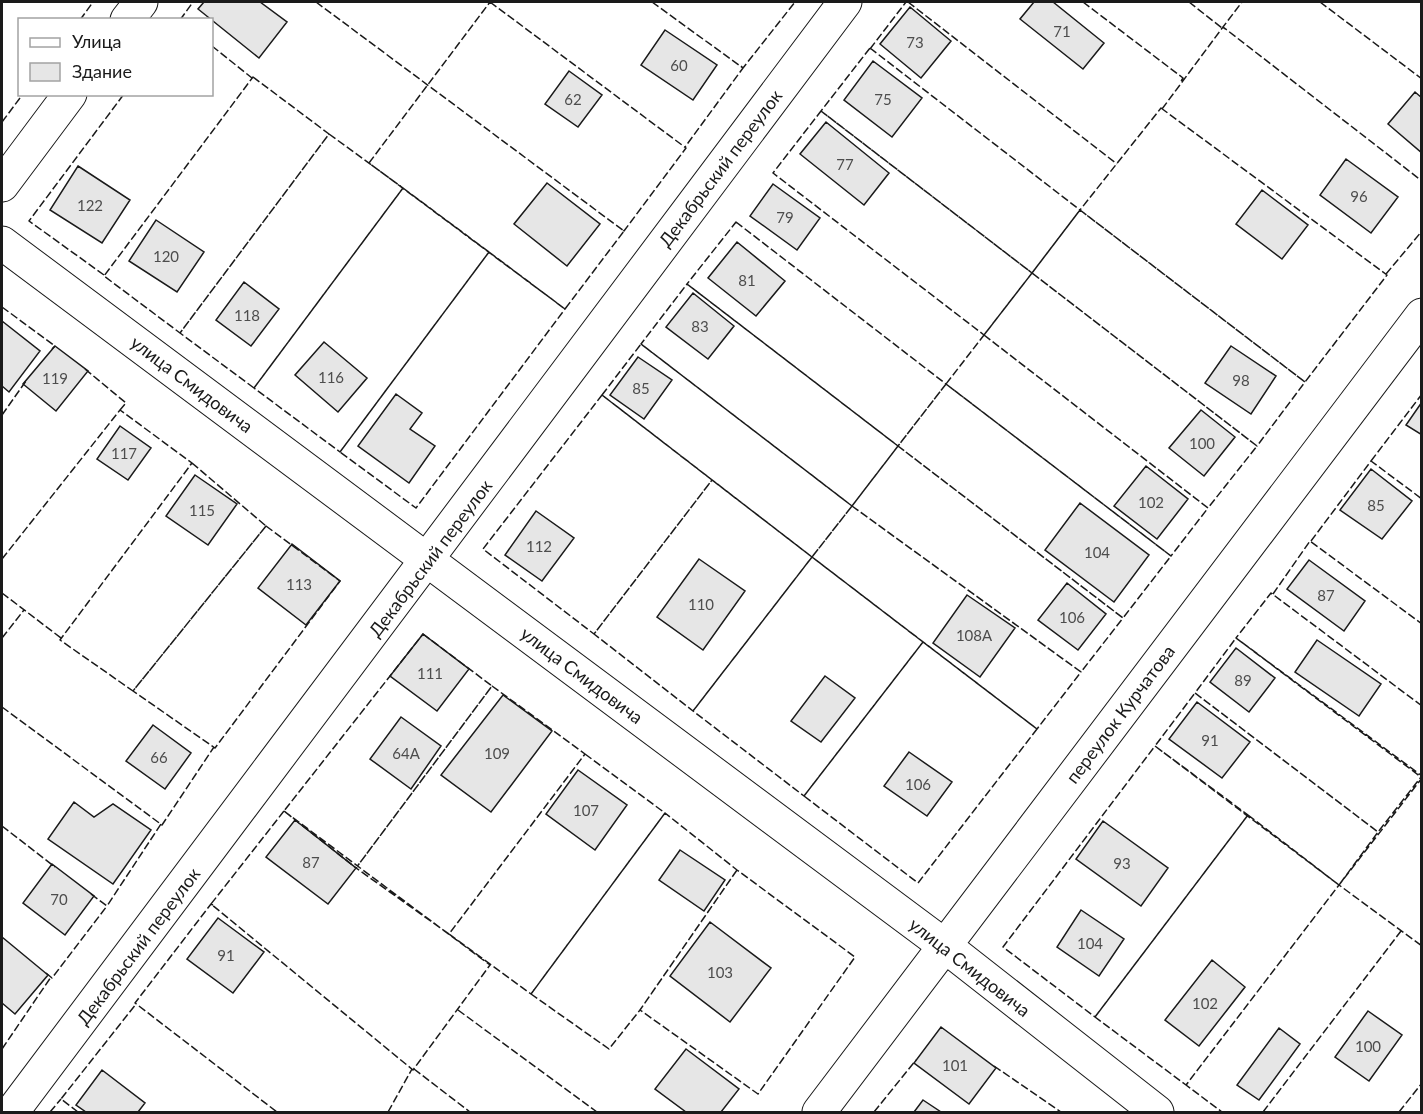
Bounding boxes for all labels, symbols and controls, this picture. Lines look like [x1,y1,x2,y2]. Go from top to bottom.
legend [18,18,213,96]
house number: 71 [1053,22,1071,40]
text: Улица [72,30,122,52]
house number: 73 [906,33,924,51]
house number: 60 [670,56,688,74]
text: Здание [72,60,132,82]
street label: Декабрьский переулок [654,84,787,251]
house number: 62 [564,90,582,108]
house number: 75 [874,90,892,108]
house number: 77 [836,155,854,173]
house number: 96 [1350,187,1368,205]
house number: 122 [77,196,103,214]
house number: 79 [776,208,794,226]
house number: 120 [153,247,179,265]
house number: 81 [738,271,756,289]
house number: 118 [234,306,260,324]
house number: 83 [691,317,709,335]
street label: улица Смидовича [126,331,258,437]
house number: 116 [318,368,344,386]
house number: 119 [42,369,68,387]
house number: 98 [1232,371,1250,389]
house number: 85 [632,379,650,397]
house number: 100 [1189,434,1215,452]
house number: 117 [111,444,137,462]
street label: Декабрьский переулок [364,474,497,641]
house number: 102 [1138,493,1164,511]
house number: 85 [1367,496,1385,514]
house number: 115 [189,501,215,519]
house number: 112 [526,537,552,555]
house number: 104 [1084,543,1110,561]
house number: 113 [286,575,312,593]
house number: 87 [1317,586,1335,604]
house number: 110 [688,595,714,613]
house number: 106 [1059,608,1085,626]
street label: улица Смидовича [516,622,648,728]
house number: 108А [956,626,993,644]
street label: переулок Курчатова [1061,641,1179,787]
house number: 111 [417,664,443,682]
house number: 89 [1234,671,1252,689]
house number: 91 [1201,731,1219,749]
house number: 64А [392,744,421,762]
house number: 109 [484,744,510,762]
house number: 66 [150,748,168,766]
house number: 106 [905,775,931,793]
house number: 107 [573,801,599,819]
house number: 87 [302,853,320,871]
house number: 93 [1113,854,1131,872]
street label: Декабрьский переулок [72,862,205,1029]
house number: 70 [50,890,68,908]
street label: улица Смидовича [905,913,1035,1021]
house number: 104 [1077,934,1103,952]
house number: 91 [217,946,235,964]
house number: 103 [707,963,733,981]
house number: 102 [1192,994,1218,1012]
house number: 100 [1355,1037,1381,1055]
house number: 101 [942,1056,968,1074]

